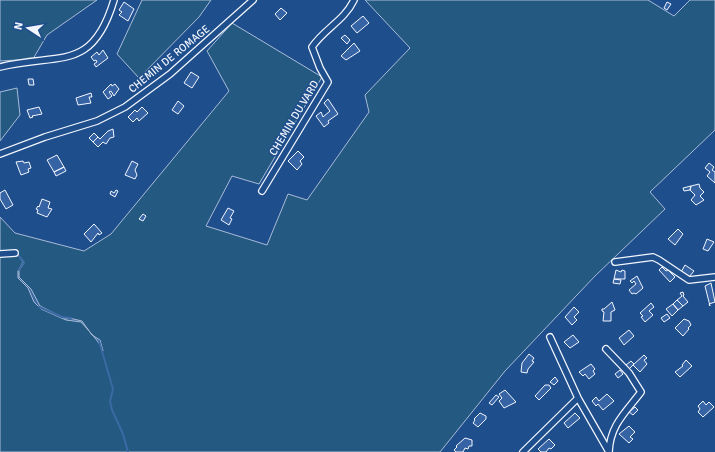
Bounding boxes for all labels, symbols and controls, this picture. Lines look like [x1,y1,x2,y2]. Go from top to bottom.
north arrow [8,8,48,48]
text: N [12,21,26,31]
street label: CHEMIN DE ROMAGE [126,22,212,96]
street label: CHEMIN DU VARD [266,78,322,158]

